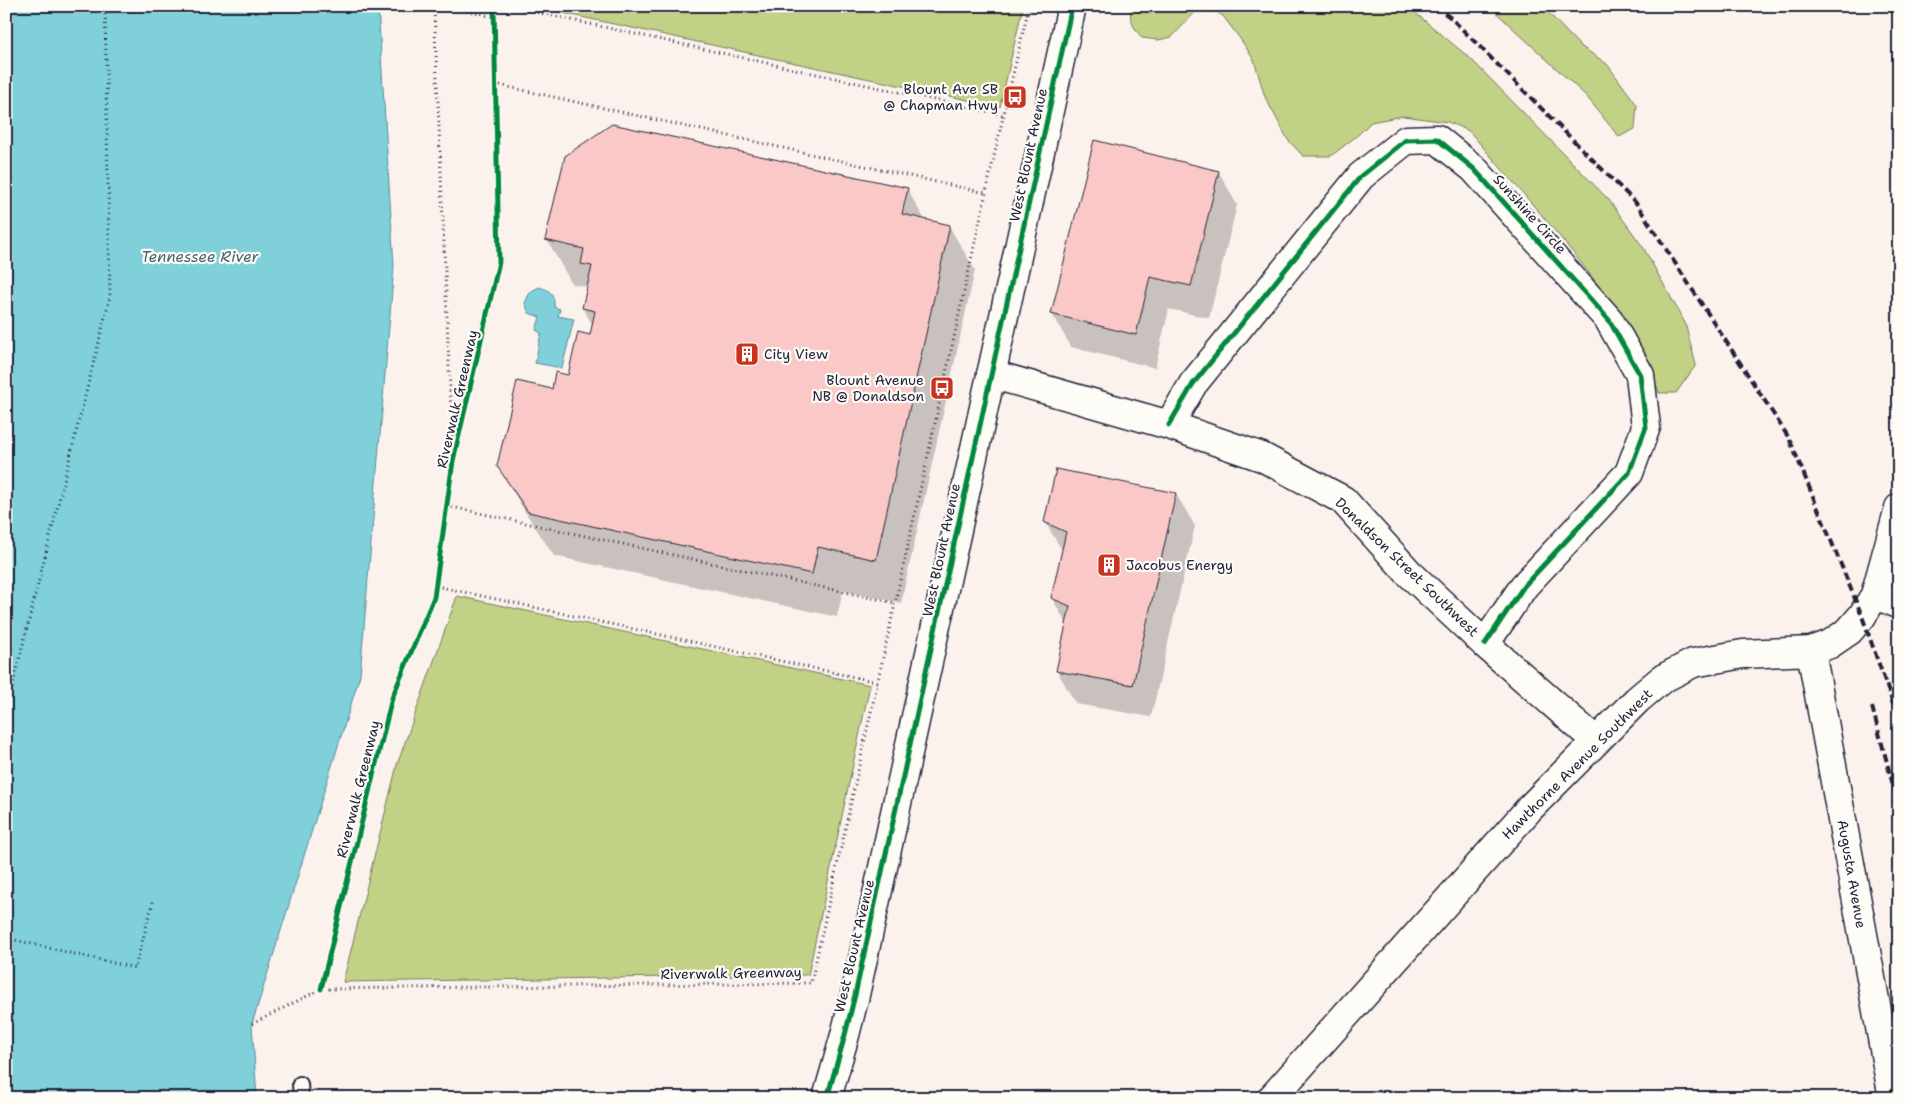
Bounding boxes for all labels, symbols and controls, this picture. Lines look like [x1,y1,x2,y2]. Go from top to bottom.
place label: Blount Ave SB @ Chapman Hwy [883,80,998,114]
bus stop icon: Blount Ave SB @ Chapman Hwy [1002,84,1028,110]
street label: West Blount Avenue [1005,87,1051,223]
street label: Sunshine Circle [1489,170,1571,258]
water label: Tennessee River [141,247,260,267]
street label: Riverwalk Greenway [432,328,482,470]
building icon: City View [734,341,760,367]
place label: City View [764,345,828,363]
place label: Blount Avenue NB @ Donaldson [812,371,924,405]
bus stop icon: Blount Avenue NB @ Donaldson [929,375,955,401]
street label: West Blount Avenue [918,482,964,618]
street label: Donaldson Street Southwest [1331,494,1483,640]
building icon: Jacobus Energy [1096,552,1122,578]
place label: Jacobus Energy [1126,556,1233,574]
street label: Hawthorne Avenue Southwest [1498,685,1656,843]
street label: Riverwalk Greenway [332,718,384,860]
street label: Augusta Avenue [1834,818,1870,930]
street label: West Blount Avenue [830,878,878,1014]
street label: Riverwalk Greenway [660,963,802,983]

